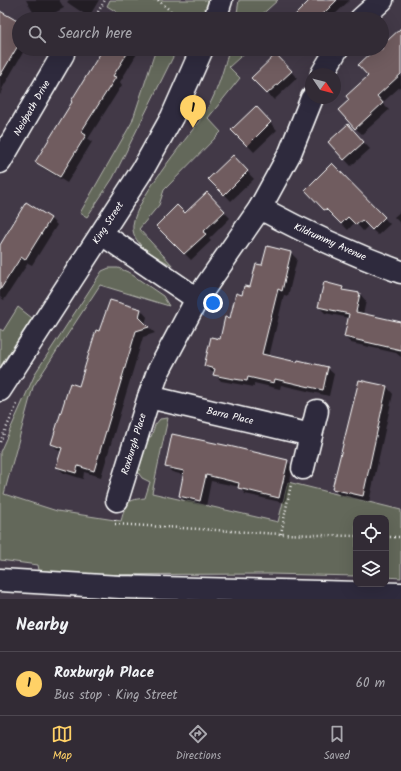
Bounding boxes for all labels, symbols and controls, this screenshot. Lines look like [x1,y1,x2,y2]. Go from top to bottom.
search box [12,12,389,56]
text: Search here [58,22,132,46]
icon: search [26,23,48,45]
north arrow [305,68,341,104]
street label: Neidpath Drive [10,77,55,139]
pin: 1 [180,95,206,128]
street label: King Street [88,199,128,247]
street label: Kildrummy Avenue [291,219,369,265]
your location [203,293,223,313]
street label: Barra Place [205,403,256,429]
street label: Roxburgh Place [117,411,151,477]
map controls [353,515,389,587]
button: locate [353,515,389,551]
button: layers [353,551,389,587]
text: Nearby [16,612,68,639]
text: Roxburgh Place [54,661,154,685]
text: 1 [27,673,31,694]
text: 60 m [356,673,385,694]
text: Bus stop · King Street [54,685,178,706]
tab: Map [51,723,73,765]
tab: Directions [176,723,221,765]
tab: Saved [324,723,350,765]

